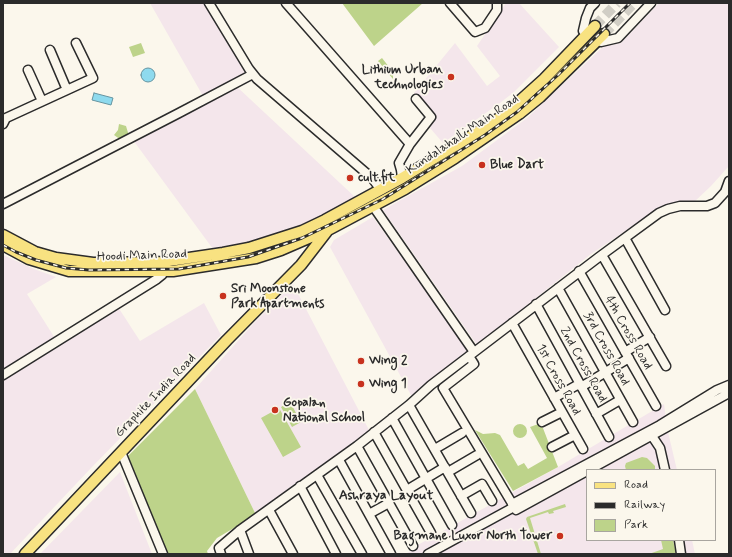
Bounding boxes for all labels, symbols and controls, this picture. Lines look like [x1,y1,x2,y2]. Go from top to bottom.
place label: Lithium Urban technologies [362,62,443,93]
marker: Lithium Urban technologies [446,72,456,82]
street label: Kundalahalli Main Road [404,92,522,178]
place label: Blue Dart [490,157,544,173]
marker: Blue Dart [477,160,487,170]
place label: cult.fit [358,170,395,186]
marker: cult.fit [345,173,355,183]
street label: Hoodi Main Road [97,247,187,265]
place label: Sri Moonstone Park Apartments [231,281,324,312]
marker: Sri Moonstone Park Apartments [218,291,228,301]
street label: 4th Cross Road [601,293,655,373]
street label: 3rd Cross Road [579,309,633,389]
street label: 2nd Cross Road [556,325,610,405]
street label: 1st Cross Road [532,342,584,418]
street label: Graphite India Road [112,351,200,441]
place label: Wing 2 [369,353,407,369]
marker: Wing 2 [356,356,366,366]
place label: Wing 1 [369,376,407,392]
marker: Wing 1 [356,379,366,389]
place label: Gopalan National School [283,395,365,426]
marker: Gopalan National School [270,405,280,415]
legend [586,469,716,541]
text: Road [624,477,648,493]
district label: Ashraya Layout [339,488,433,504]
text: Railway [624,497,665,513]
text: Park [624,517,648,533]
place label: Bagmane Luxor North Tower [394,528,552,544]
marker: Bagmane Luxor North Tower [555,531,565,541]

